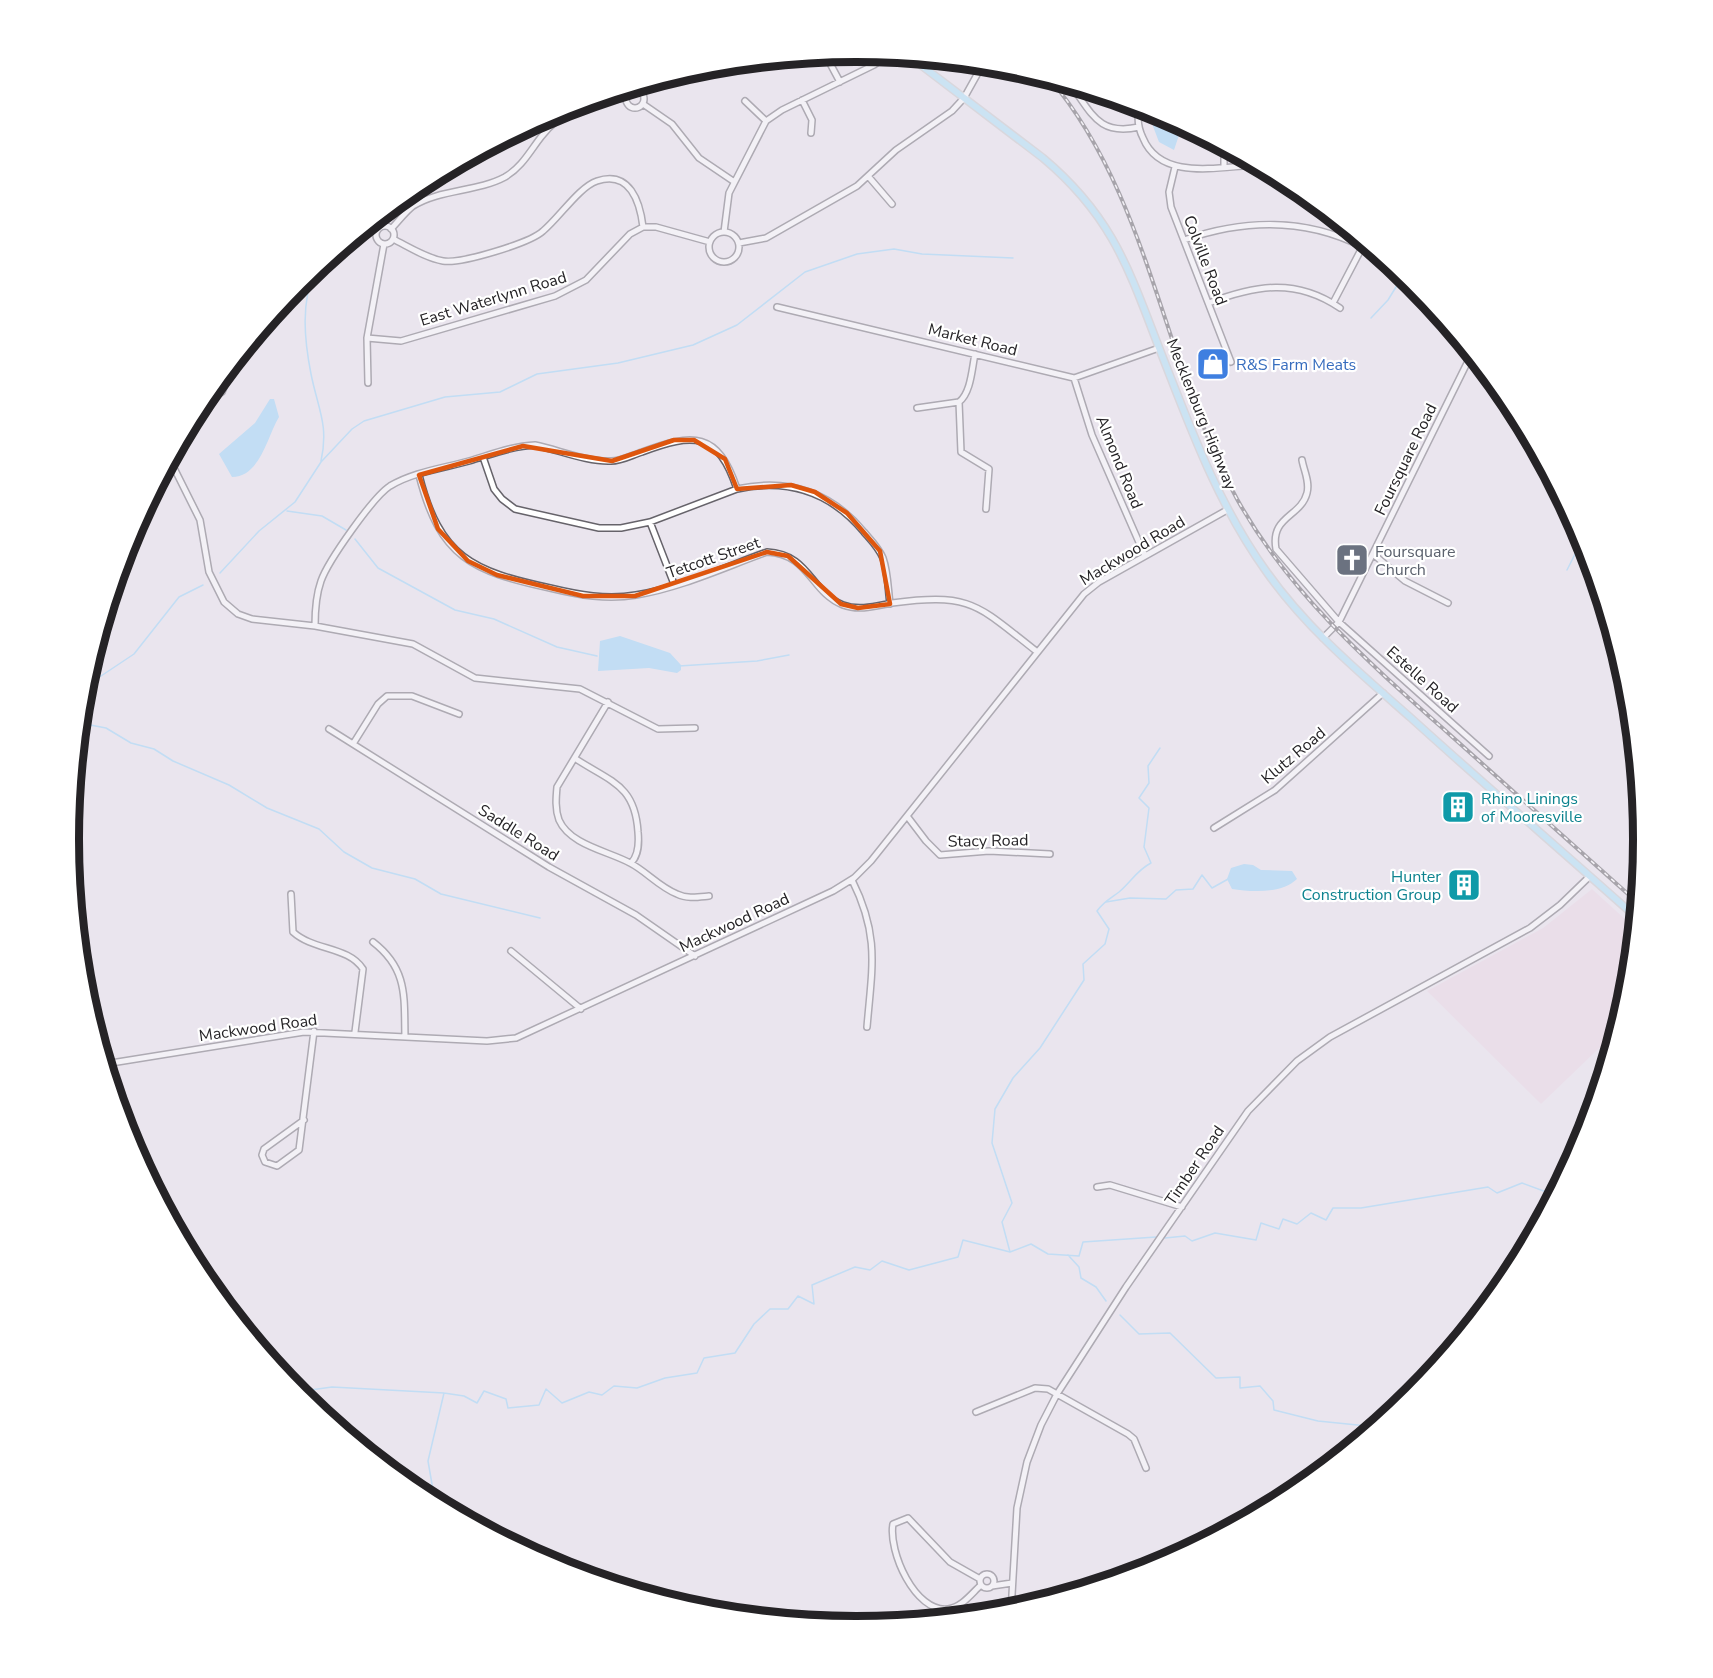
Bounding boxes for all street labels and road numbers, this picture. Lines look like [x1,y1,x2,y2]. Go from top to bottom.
street label: Colville Road [1178,212,1232,309]
street label: East Waterlynn Road [417,266,569,332]
street label: Market Road [926,318,1020,362]
street label: Mecklenburg Highway [1161,335,1242,494]
street label: Foursquare Road [1369,400,1443,519]
street label: Almond Road [1090,412,1148,512]
street label: Mackwood Road [1076,511,1189,591]
street label: Tetcott Street [664,532,763,584]
street label: Estelle Road [1381,641,1463,718]
street label: Klutz Road [1257,722,1331,789]
street label: Saddle Road [474,799,563,866]
street label: Stacy Road [947,829,1029,853]
street label: Mackwood Road [676,888,793,958]
street label: Mackwood Road [198,1009,319,1047]
street label: Timber Road [1160,1121,1230,1210]

